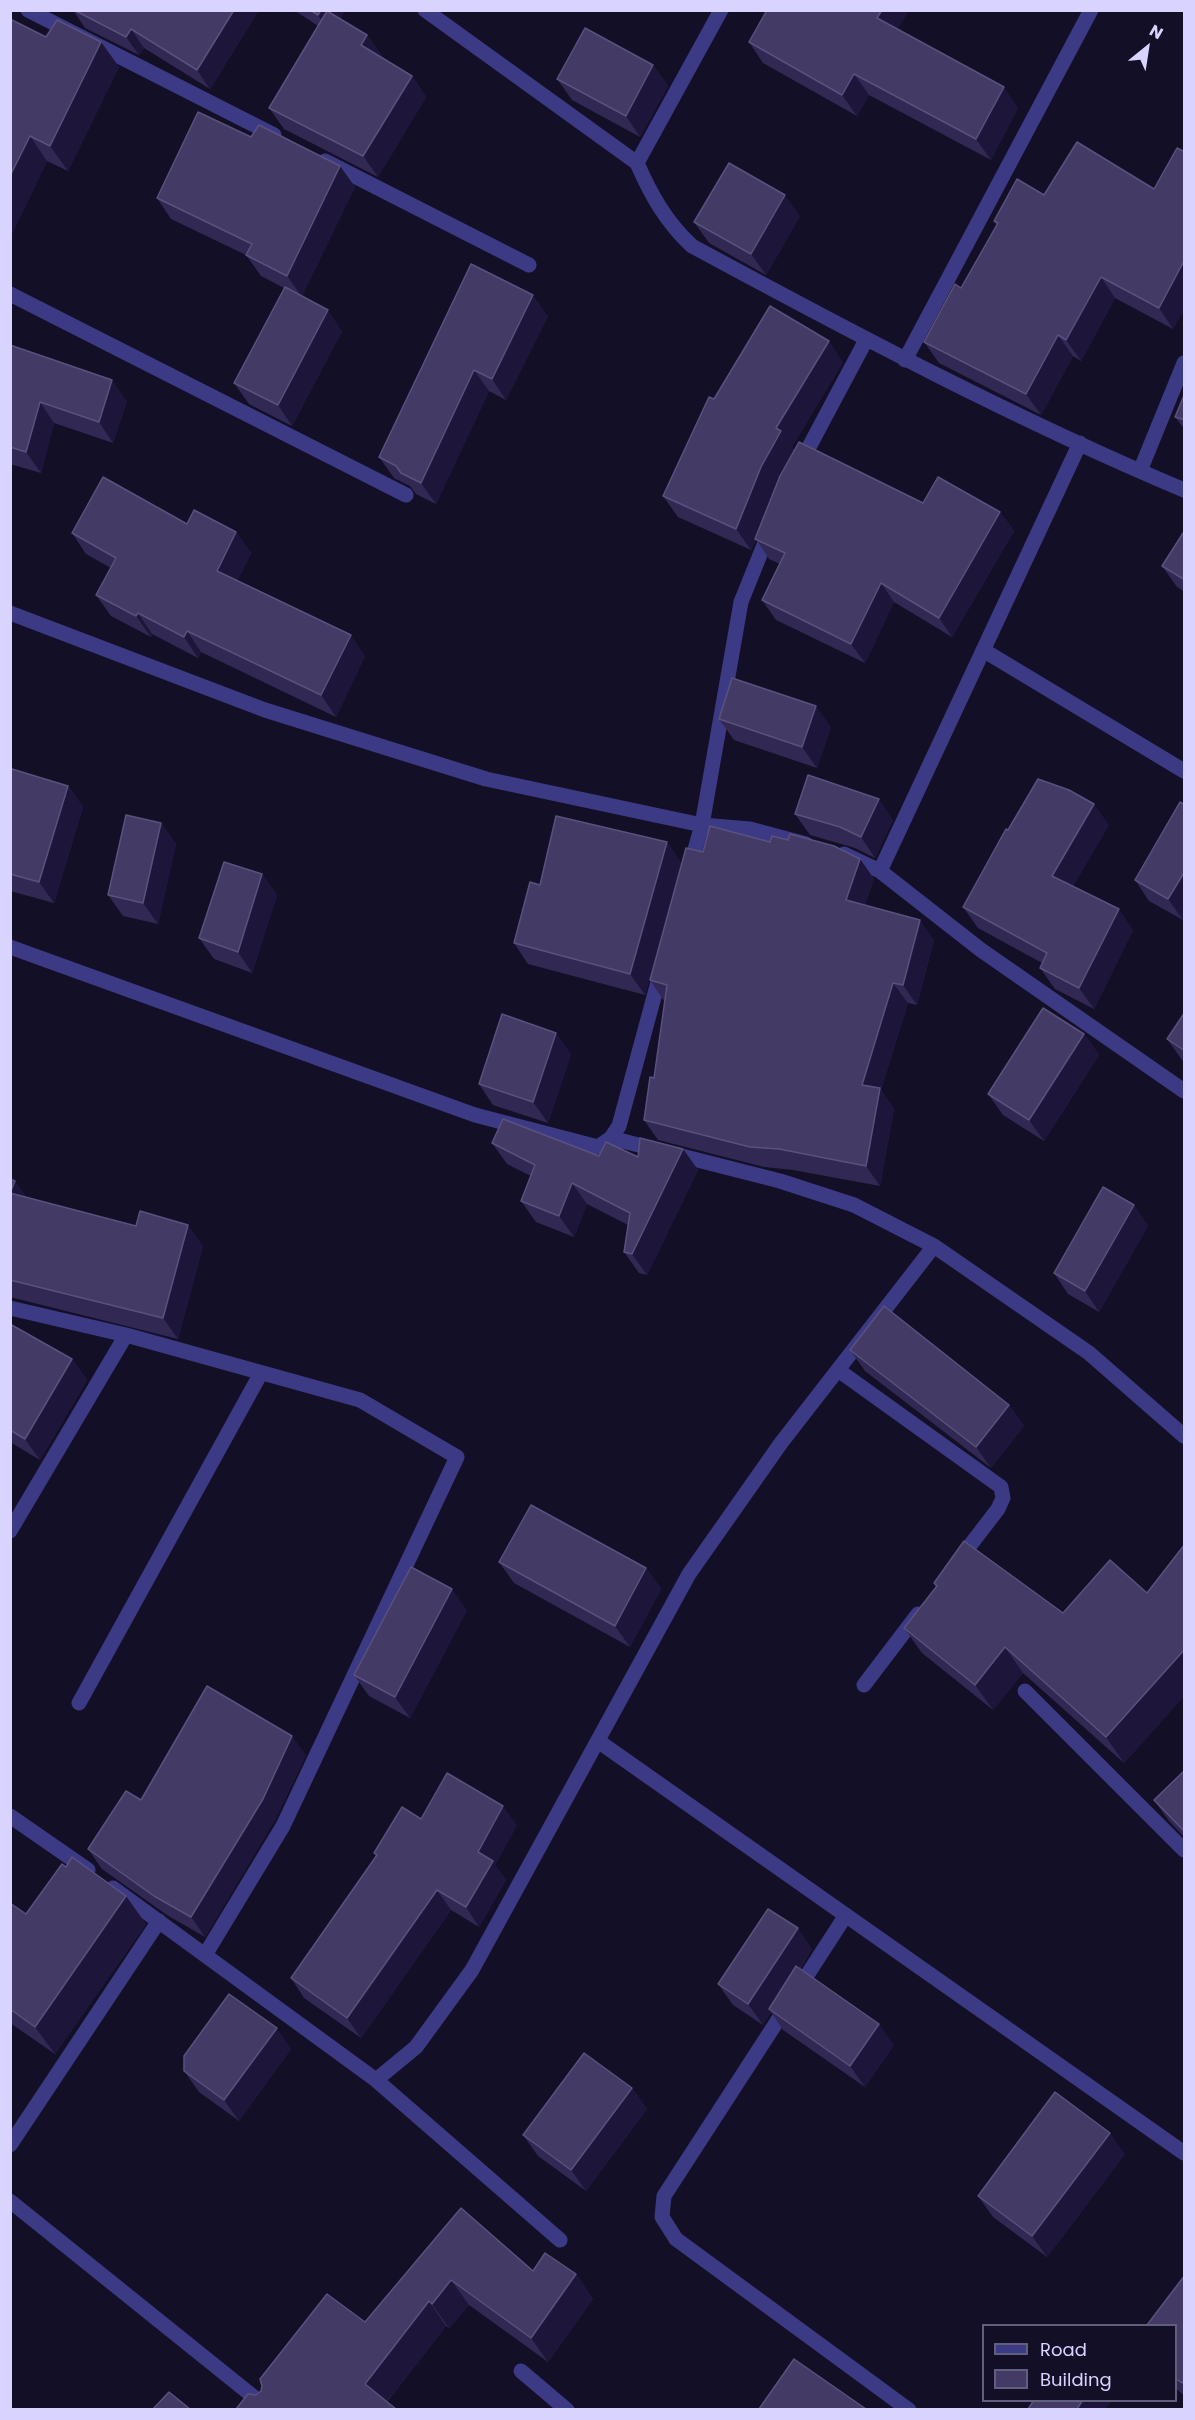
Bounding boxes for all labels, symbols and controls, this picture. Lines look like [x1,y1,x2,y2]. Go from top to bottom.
north arrow [1117,18,1177,78]
text: N [1145,19,1167,45]
legend [982,2324,1177,2402]
text: Road [1040,2337,1087,2362]
text: Building [1040,2367,1112,2392]

